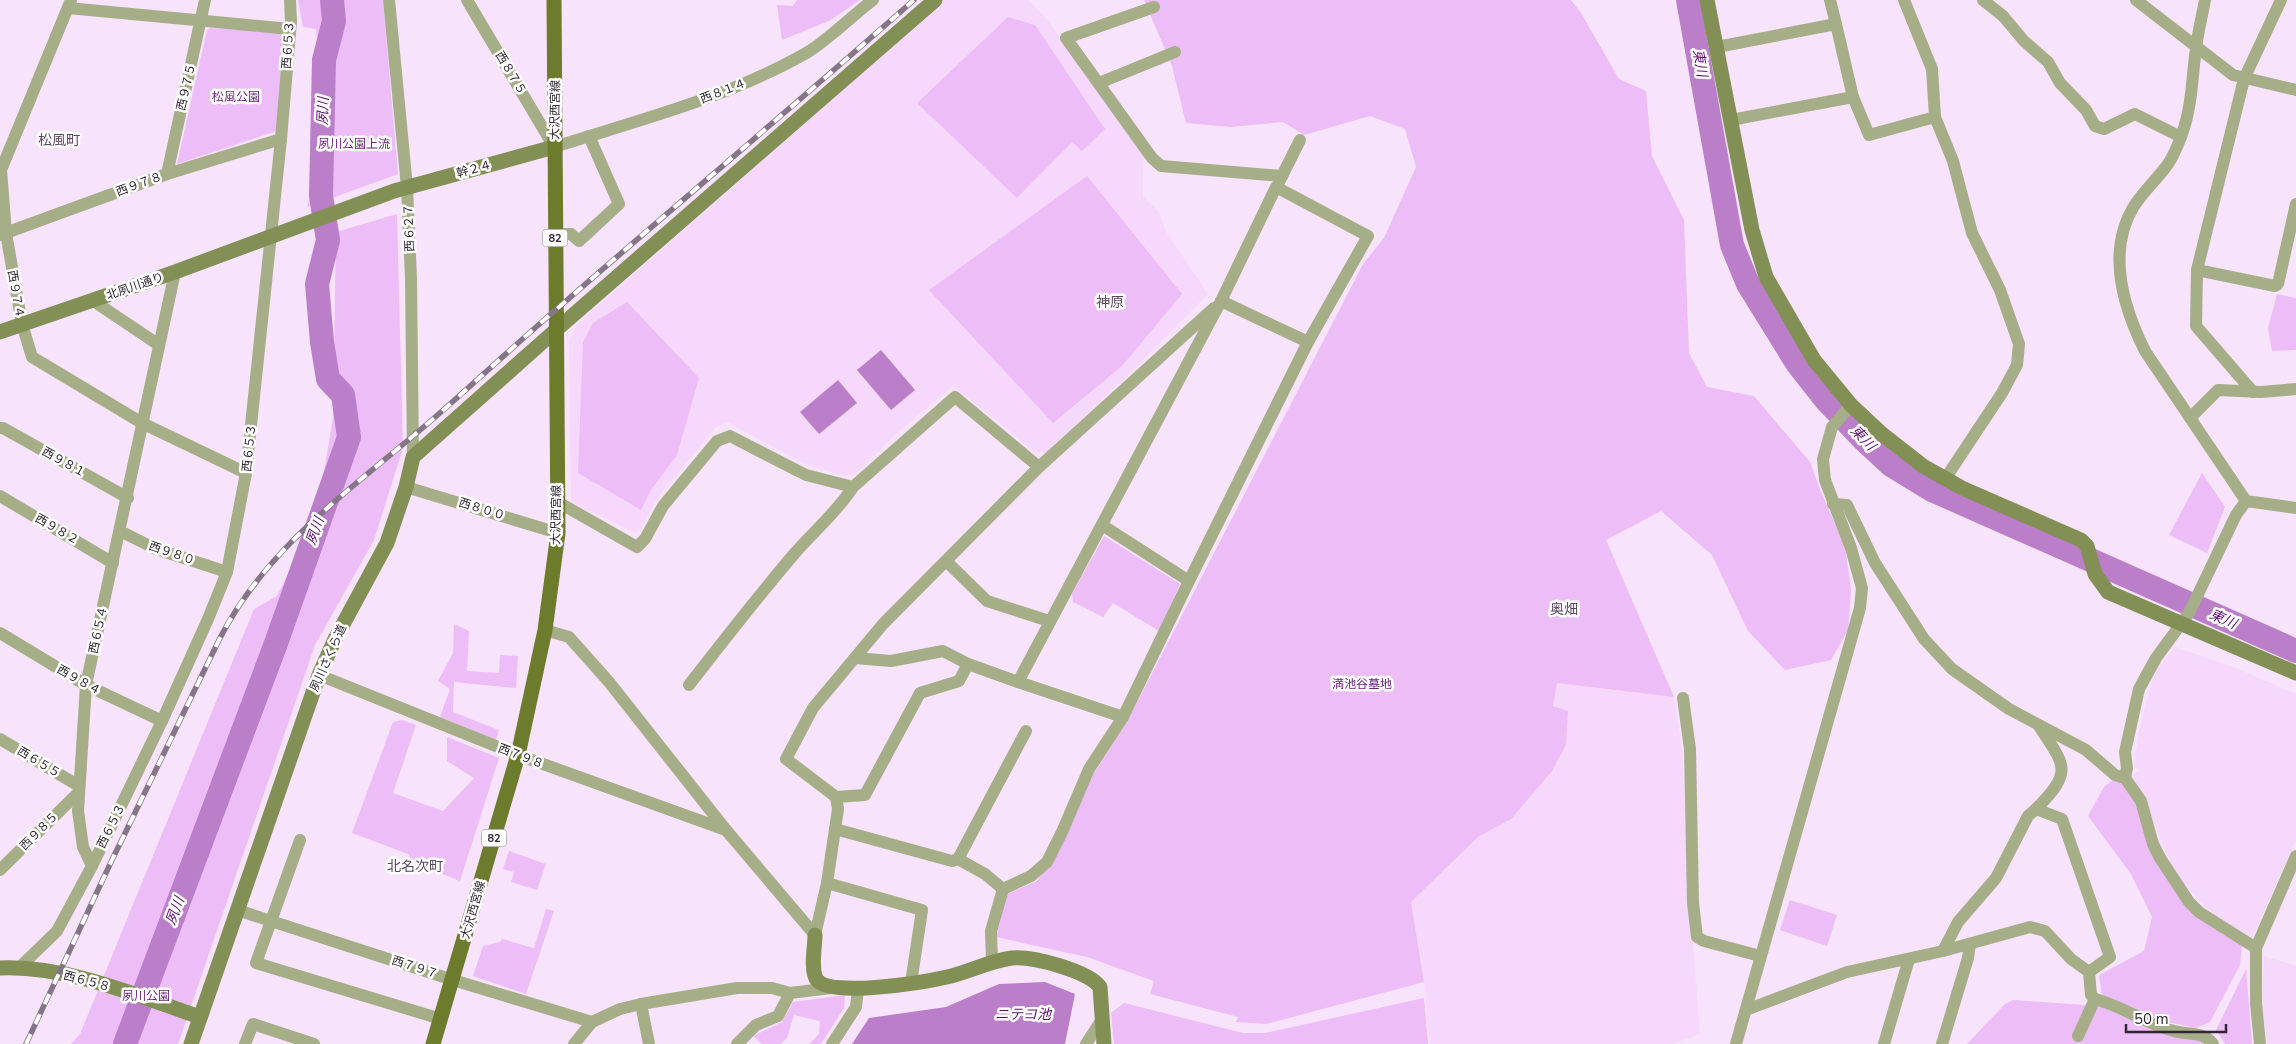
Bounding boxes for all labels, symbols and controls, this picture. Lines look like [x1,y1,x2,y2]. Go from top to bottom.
street label: 西６５３ [278,20,298,70]
street label: 西８７５ [492,48,530,98]
water label: 東川 [1688,48,1712,80]
street label: 西９７５ [173,62,199,112]
street label: 西８１４ [698,75,748,107]
street label: 大沢西宮線 [546,80,564,140]
park label: 松風公園 [212,89,260,105]
water label: 夙川 [313,95,333,125]
district label: 松風町 [38,131,80,150]
park label: 夙川公園上流 [318,136,390,152]
street label: 幹２４ [455,157,493,181]
street label: 西９７８ [114,168,164,200]
street label: 西６２７ [400,204,418,252]
road number: 82 [542,230,568,247]
street label: 西９７４ [4,269,28,319]
street label: 北夙川通り [104,269,166,303]
district label: 神原 [1096,293,1124,312]
water label: 東川 [1846,421,1881,456]
street label: 西６５３ [239,423,259,473]
street label: 西９８１ [39,443,89,481]
street label: 大沢西宮線 [547,485,565,545]
street label: 西８００ [457,494,507,524]
street label: 西９８２ [32,510,82,548]
water label: 夙川 [301,513,329,547]
street label: 西９８０ [147,538,197,568]
district label: 奥畑 [1550,600,1578,619]
street label: 西６５４ [85,605,111,655]
water label: 東川 [2206,605,2241,634]
street label: 夙川さくら道 [306,622,350,694]
street label: 西９８４ [54,661,104,699]
park label: 満池谷墓地 [1332,676,1392,692]
street label: 西７９８ [496,740,546,772]
street label: 西６５５ [14,743,64,781]
street label: 西６５３ [93,801,129,851]
street label: 西９８５ [16,808,62,854]
road number: 82 [482,830,506,846]
district label: 北名次町 [387,857,443,876]
street label: 大沢西宮線 [457,879,489,941]
water label: 夙川 [161,893,190,927]
street label: 西７９７ [390,952,440,982]
street label: 西６５８ [62,967,112,995]
park label: 夙川公園 [122,988,170,1004]
scale bar [2126,1002,2226,1034]
water label: ニテコ池 [995,1005,1053,1024]
text: 50 m [2134,1009,2169,1029]

